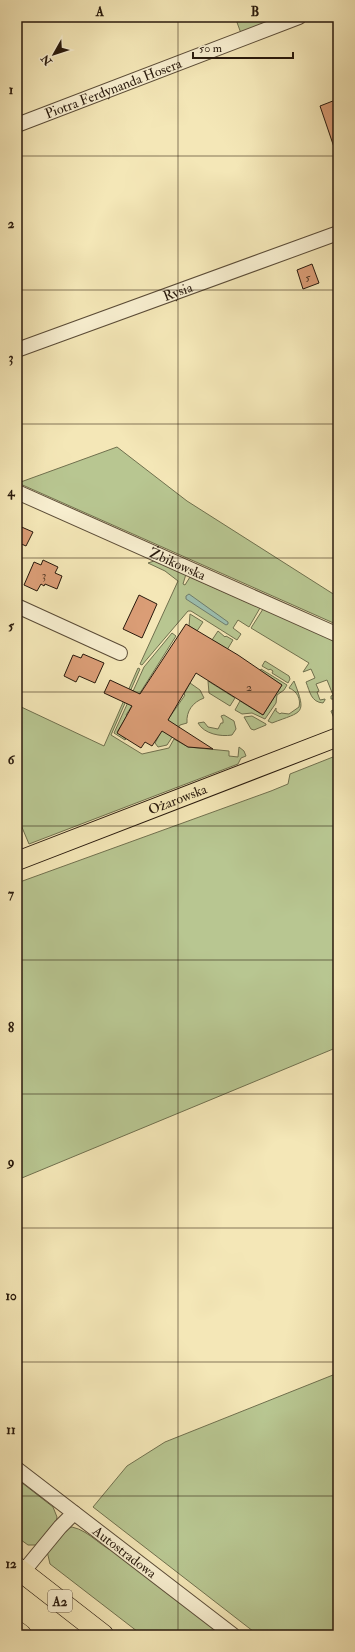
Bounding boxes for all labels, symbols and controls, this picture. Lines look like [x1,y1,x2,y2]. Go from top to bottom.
text: A [95,4,105,20]
text: B [251,4,259,20]
north arrow [34,34,74,74]
scale bar [193,34,293,60]
text: 50 m [199,41,223,56]
text: N [38,51,55,69]
street label: Piotra Ferdynanda Hosera [43,55,184,123]
text: 1 [9,82,14,98]
text: 2 [8,216,15,232]
house number: 5 [305,270,311,285]
street label: Rysia [161,279,195,305]
text: 3 [9,350,14,366]
text: 4 [6,484,15,500]
street label: Żbikowska [147,544,209,584]
house number: 3 [42,568,46,583]
text: 5 [8,618,14,634]
house number: 2 [246,680,252,695]
text: 6 [8,752,16,768]
street label: Ożarowska [146,780,210,819]
text: 7 [8,886,15,902]
text: 8 [8,1020,14,1036]
text: 9 [6,1154,15,1170]
text: 10 [5,1288,17,1304]
text: 11 [6,1422,16,1438]
street label: Autostradowa [89,1522,160,1582]
text: 12 [5,1556,17,1572]
road number: A2 [48,1590,72,1612]

